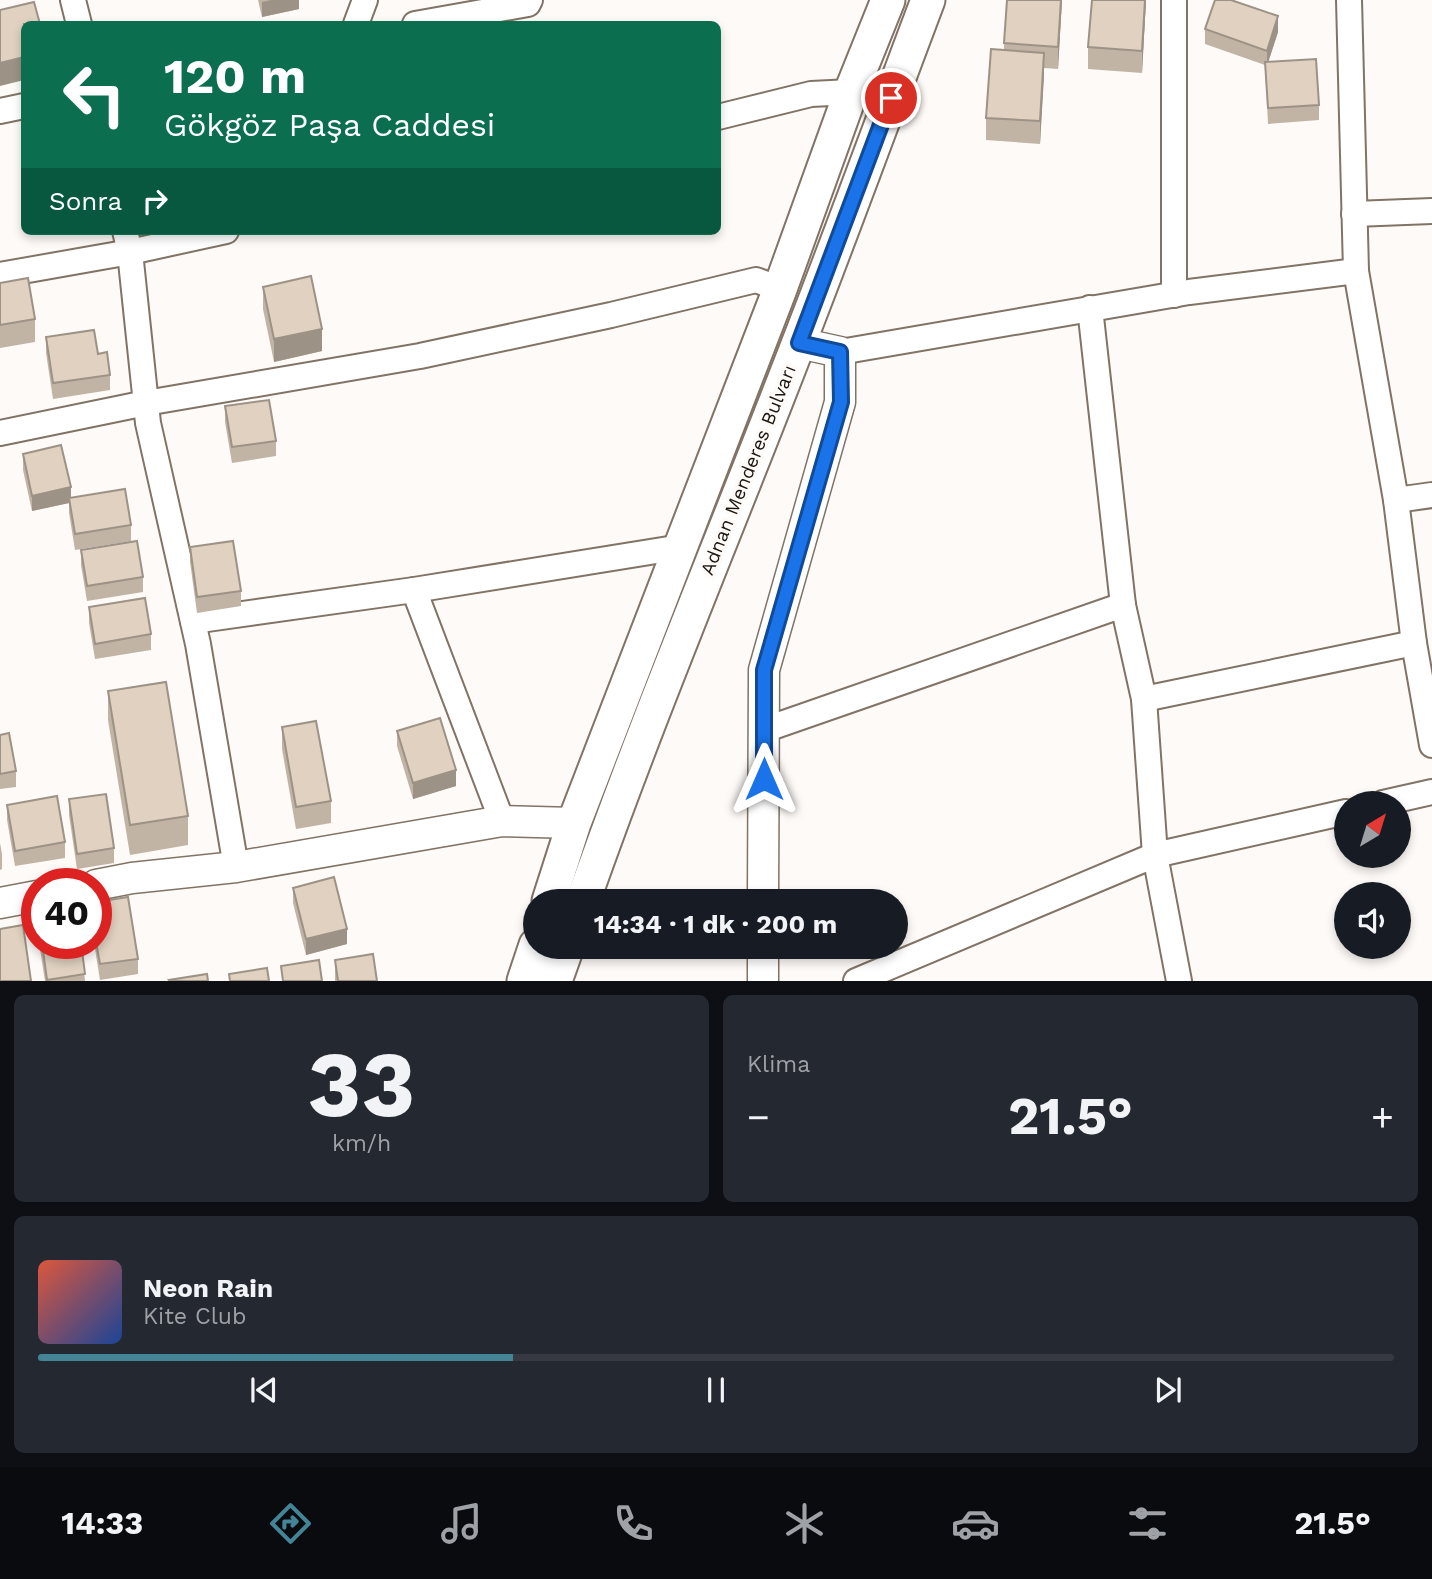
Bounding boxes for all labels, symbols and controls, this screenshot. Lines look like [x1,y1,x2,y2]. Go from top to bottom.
text: 120 m [164,47,306,105]
icon: left [49,49,140,140]
pin [861,68,921,128]
icon: arrive [872,79,910,117]
text: Gökgöz Paşa Caddesi [164,106,495,144]
icon: right [136,182,174,220]
text: Sonra [49,186,122,216]
street label: Adnan Menderes Bulvarı [695,362,801,578]
position arrow [727,742,801,816]
north arrow [1334,791,1410,868]
map controls [1334,791,1411,959]
speed limit sign: 40 [21,868,112,959]
button: sound [1334,882,1411,959]
text: 14:34 · 1 dk · 200 m [594,909,837,939]
text: 33 [308,1031,415,1138]
text: Klima [747,1051,810,1078]
text: 21.5° [1008,1086,1133,1147]
text: − [747,1095,770,1139]
text: + [1371,1095,1394,1139]
text: km/h [332,1130,391,1157]
text: Neon Rain [143,1273,273,1303]
text: Kite Club [143,1303,246,1330]
icon: previous [245,1371,283,1409]
icon: pause [697,1371,735,1409]
icon: next [1149,1371,1187,1409]
icon: directions [266,1499,315,1548]
icon: music [437,1499,486,1548]
icon: phone [609,1499,658,1548]
icon: climate [780,1499,829,1548]
icon: car [951,1499,1000,1548]
icon: filters [1123,1499,1172,1548]
text: 14:33 [61,1504,143,1542]
text: 21.5° [1294,1504,1371,1542]

